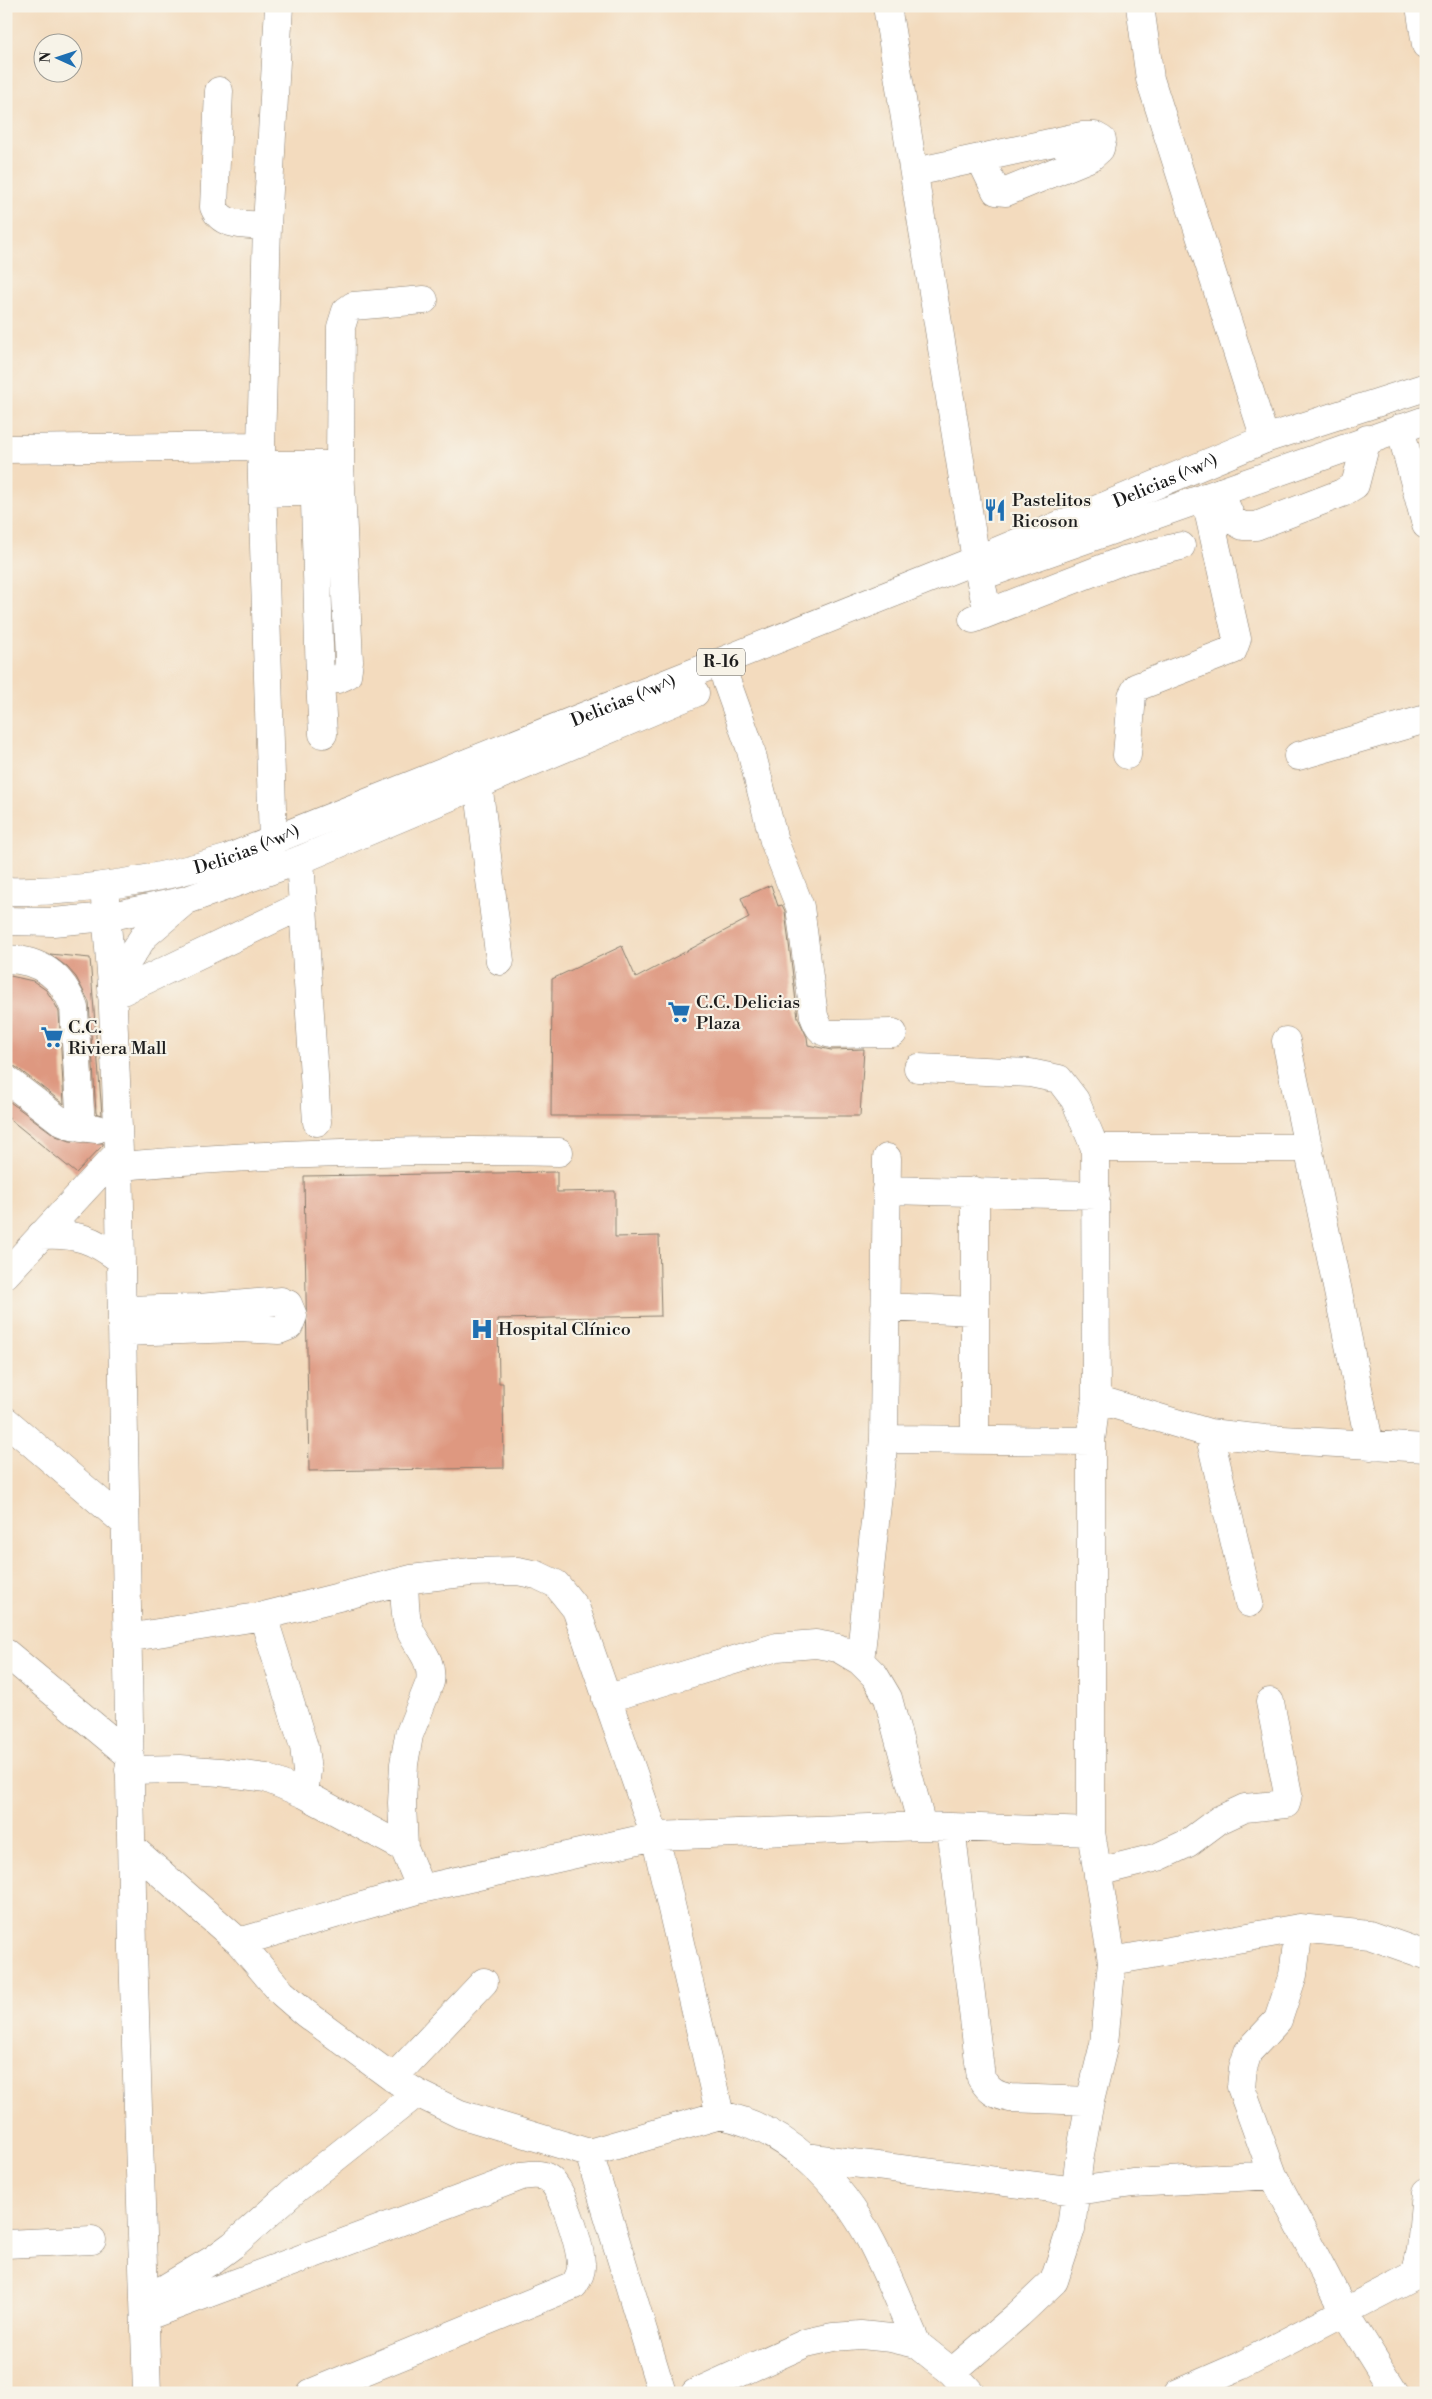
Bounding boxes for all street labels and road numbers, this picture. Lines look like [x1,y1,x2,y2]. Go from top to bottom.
street label: Delicias (^w^) [1109,449,1221,513]
road number: R-16 [697,649,745,676]
street label: Delicias (^w^) [567,669,679,732]
street label: Delicias (^w^) [191,819,303,879]

